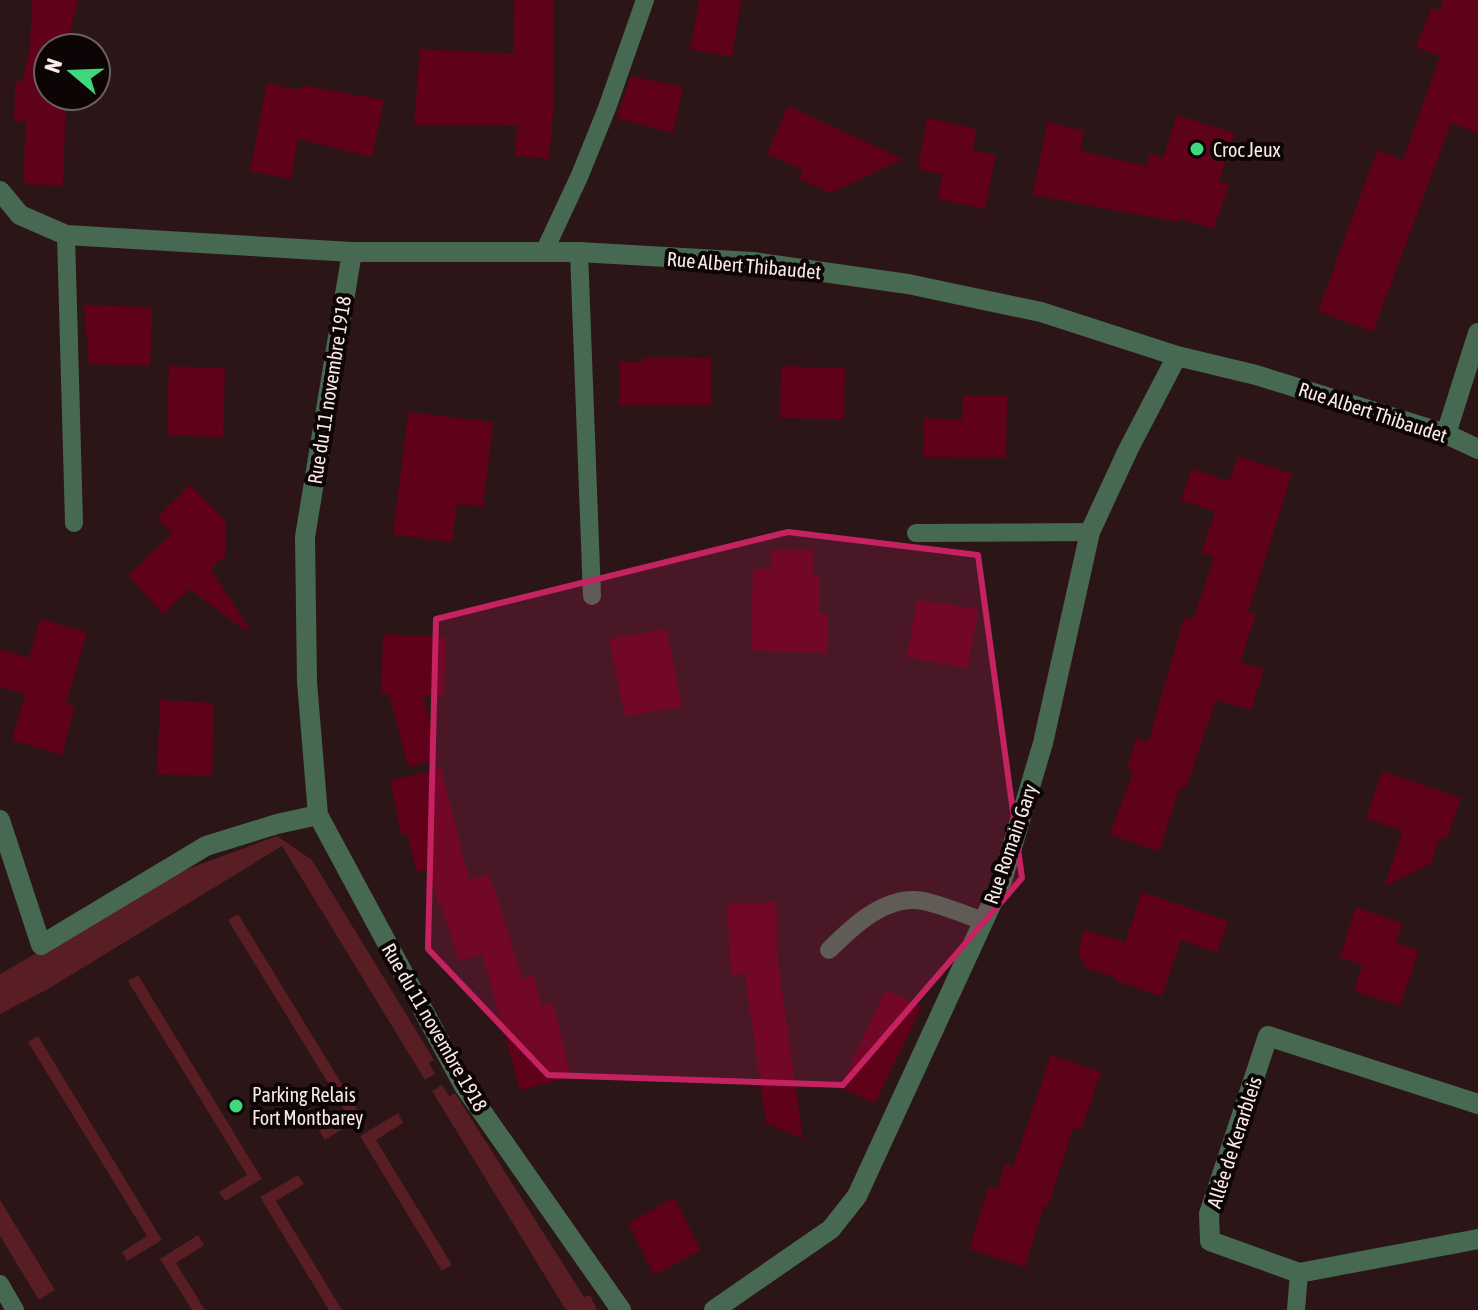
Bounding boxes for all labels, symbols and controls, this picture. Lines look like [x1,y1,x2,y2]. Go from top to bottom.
north arrow [32,32,112,112]
text: N [39,55,67,76]
place label: Croc Jeux [1213,138,1281,161]
marker: Croc Jeux [1188,140,1206,158]
street label: Rue Albert Thibaudet [666,247,822,283]
street label: Rue du 11 novembre 1918 [303,294,355,486]
street label: Rue Albert Thibaudet [1296,377,1450,447]
street label: Rue Romain Gary [979,781,1041,907]
street label: Rue du 11 novembre 1918 [378,939,492,1115]
street label: Allée de Kerarbleis [1202,1073,1266,1211]
place label: Parking Relais Fort Montbarey [252,1083,363,1129]
marker: Parking Relais Fort Montbarey [227,1097,245,1115]

